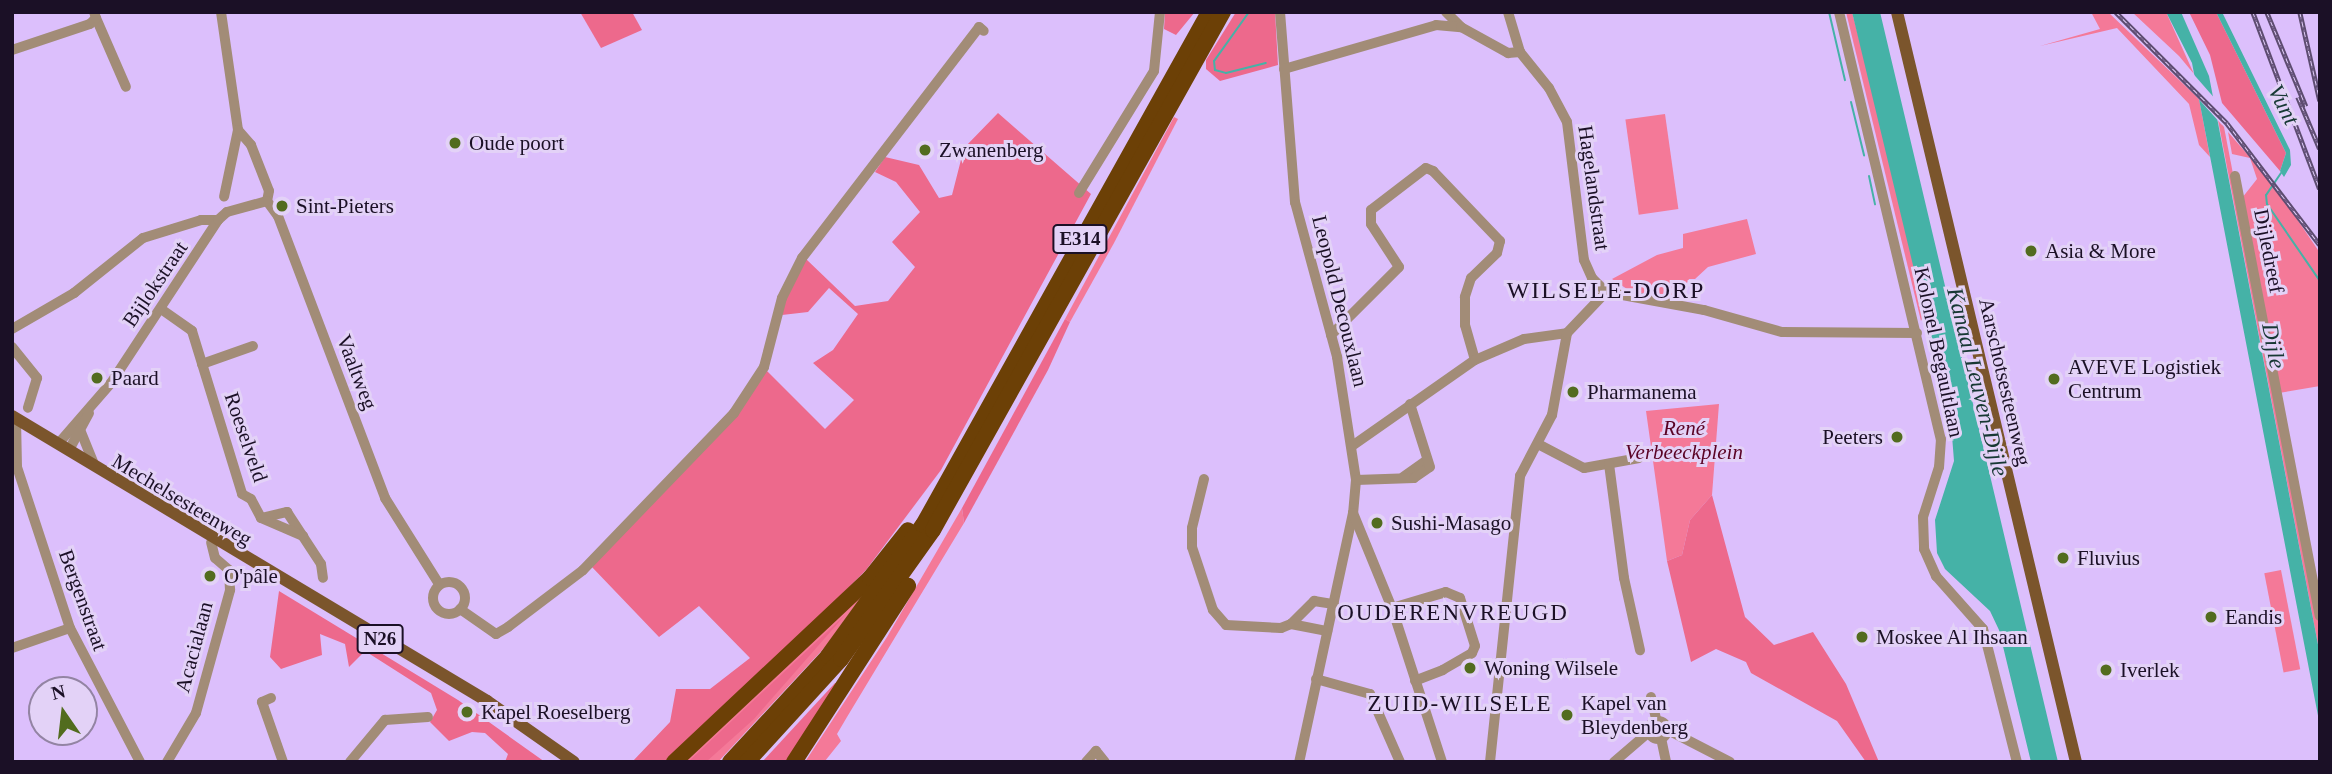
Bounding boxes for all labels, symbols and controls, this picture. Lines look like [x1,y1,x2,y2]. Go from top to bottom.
water label: Vunt [2261,80,2305,130]
street label: Hagelandstraat [1573,124,1615,252]
place label: Oude poort [469,130,564,156]
marker: Oude poort [447,135,463,151]
place label: Zwanenberg [939,137,1044,163]
marker: Zwanenberg [917,142,933,158]
place label: Sint-Pieters [296,193,394,219]
marker: Sint-Pieters [274,198,290,214]
street label: Dijledreef [2249,207,2289,295]
street label: Leopold Decouxlaan [1307,213,1373,389]
road number: E314 [1052,224,1108,255]
street label: Bijlokstraat [117,236,193,332]
place label: Asia & More [2045,238,2156,264]
marker: Asia & More [2023,243,2039,259]
street label: Kolonel Begaultlaan [1909,265,1969,439]
district label: WILSELE-DORP [1508,277,1704,305]
water label: Kanaal Leuven-Dijle [1940,285,2014,479]
street label: Aarschotsesteenweg [1973,296,2037,468]
water label: Dijle [2255,321,2291,371]
street label: Vaaltweg [331,331,383,413]
place label: AVEVE Logistiek Centrum [2068,354,2221,404]
place label: Paard [111,365,159,391]
marker: Paard [89,370,105,386]
marker: AVEVE Logistiek Centrum [2046,371,2062,387]
place label: Pharmanema [1587,379,1697,405]
marker: Pharmanema [1565,384,1581,400]
street label: Roeselveld [219,389,273,485]
park label: René Verbeeckplein [1625,415,1743,465]
place label: Peeters [1822,424,1883,450]
marker: Peeters [1889,429,1905,445]
street label: Mechelsesteenweg [108,448,256,552]
place label: Sushi-Masago [1391,510,1511,536]
marker: Sushi-Masago [1369,515,1385,531]
place label: Fluvius [2077,545,2140,571]
street label: Bergenstraat [53,546,113,654]
marker: Fluvius [2055,550,2071,566]
place label: O'pâle [224,563,278,589]
marker: O'pâle [202,568,218,584]
street label: Acacialaan [170,599,218,695]
district label: OUDERENVREUGD [1339,599,1567,627]
place label: Eandis [2225,604,2282,630]
marker: Eandis [2203,609,2219,625]
road number: N26 [356,624,404,654]
place label: Moskee Al Ihsaan [1876,624,2029,650]
marker: Moskee Al Ihsaan [1854,629,1870,645]
place label: Woning Wilsele [1484,655,1619,681]
place label: Iverlek [2120,657,2179,683]
marker: Woning Wilsele [1462,660,1478,676]
marker: Iverlek [2098,662,2114,678]
north arrow [28,676,98,746]
text: N [49,680,67,704]
district label: ZUID-WILSELE [1369,690,1551,718]
place label: Kapel van Bleydenberg [1581,690,1688,740]
place label: Kapel Roeselberg [481,699,630,725]
marker: Kapel Roeselberg [459,704,475,720]
marker: Kapel van Bleydenberg [1559,707,1575,723]

